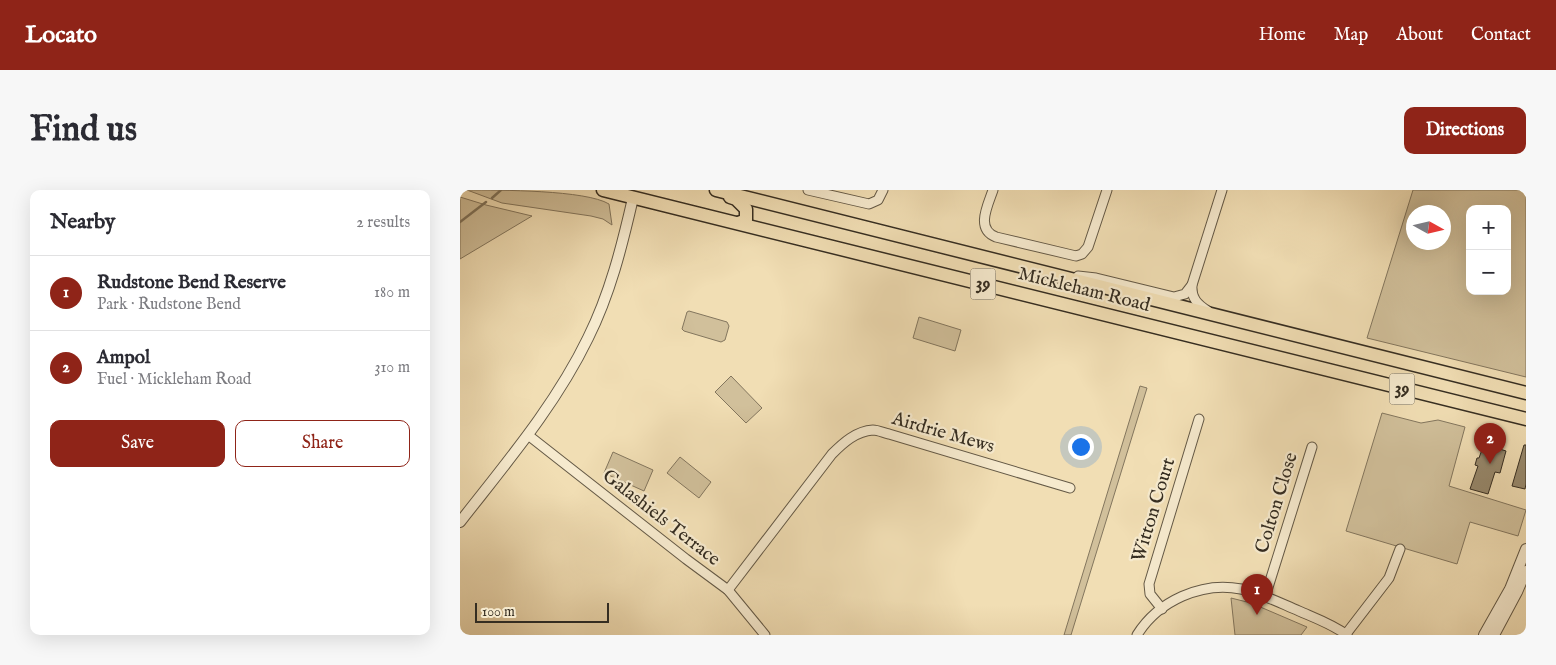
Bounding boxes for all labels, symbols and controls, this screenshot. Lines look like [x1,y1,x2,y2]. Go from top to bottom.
text: Locato [25,20,97,51]
text: Home [1259,24,1306,47]
text: Map [1334,24,1368,47]
text: About [1396,24,1443,47]
text: Contact [1471,24,1531,47]
button: Directions [1404,107,1526,154]
text: Find us [30,108,137,153]
north arrow [1406,205,1451,250]
map controls [1466,205,1511,295]
button: + [1466,205,1511,250]
text: Nearby [50,209,115,236]
text: 2 results [356,213,410,233]
button: − [1466,250,1511,295]
street label: Mickleham Road [1016,262,1153,318]
road number: 39 [970,268,996,300]
text: Rudstone Bend Reserve [97,271,286,295]
text: 1 [63,283,69,303]
text: 180 m [374,283,410,303]
text: Park · Rudstone Bend [97,295,241,315]
text: Ampol [97,346,150,370]
text: 2 [62,358,70,378]
text: 310 m [374,358,410,378]
text: Fuel · Mickleham Road [97,370,251,390]
road number: 39 [1390,373,1414,404]
street label: Airdrie Mews [888,407,997,459]
button: Save [50,420,225,467]
button: Share [235,420,410,467]
pin: 2 [1474,423,1506,464]
your location [1068,434,1094,460]
street label: Colton Close [1250,449,1304,556]
street label: Witton Court [1127,455,1181,565]
street label: Galashiels Terrace [597,464,725,572]
pin: 1 [1241,574,1273,615]
scale bar [475,600,609,623]
text: 100 m [482,603,515,621]

